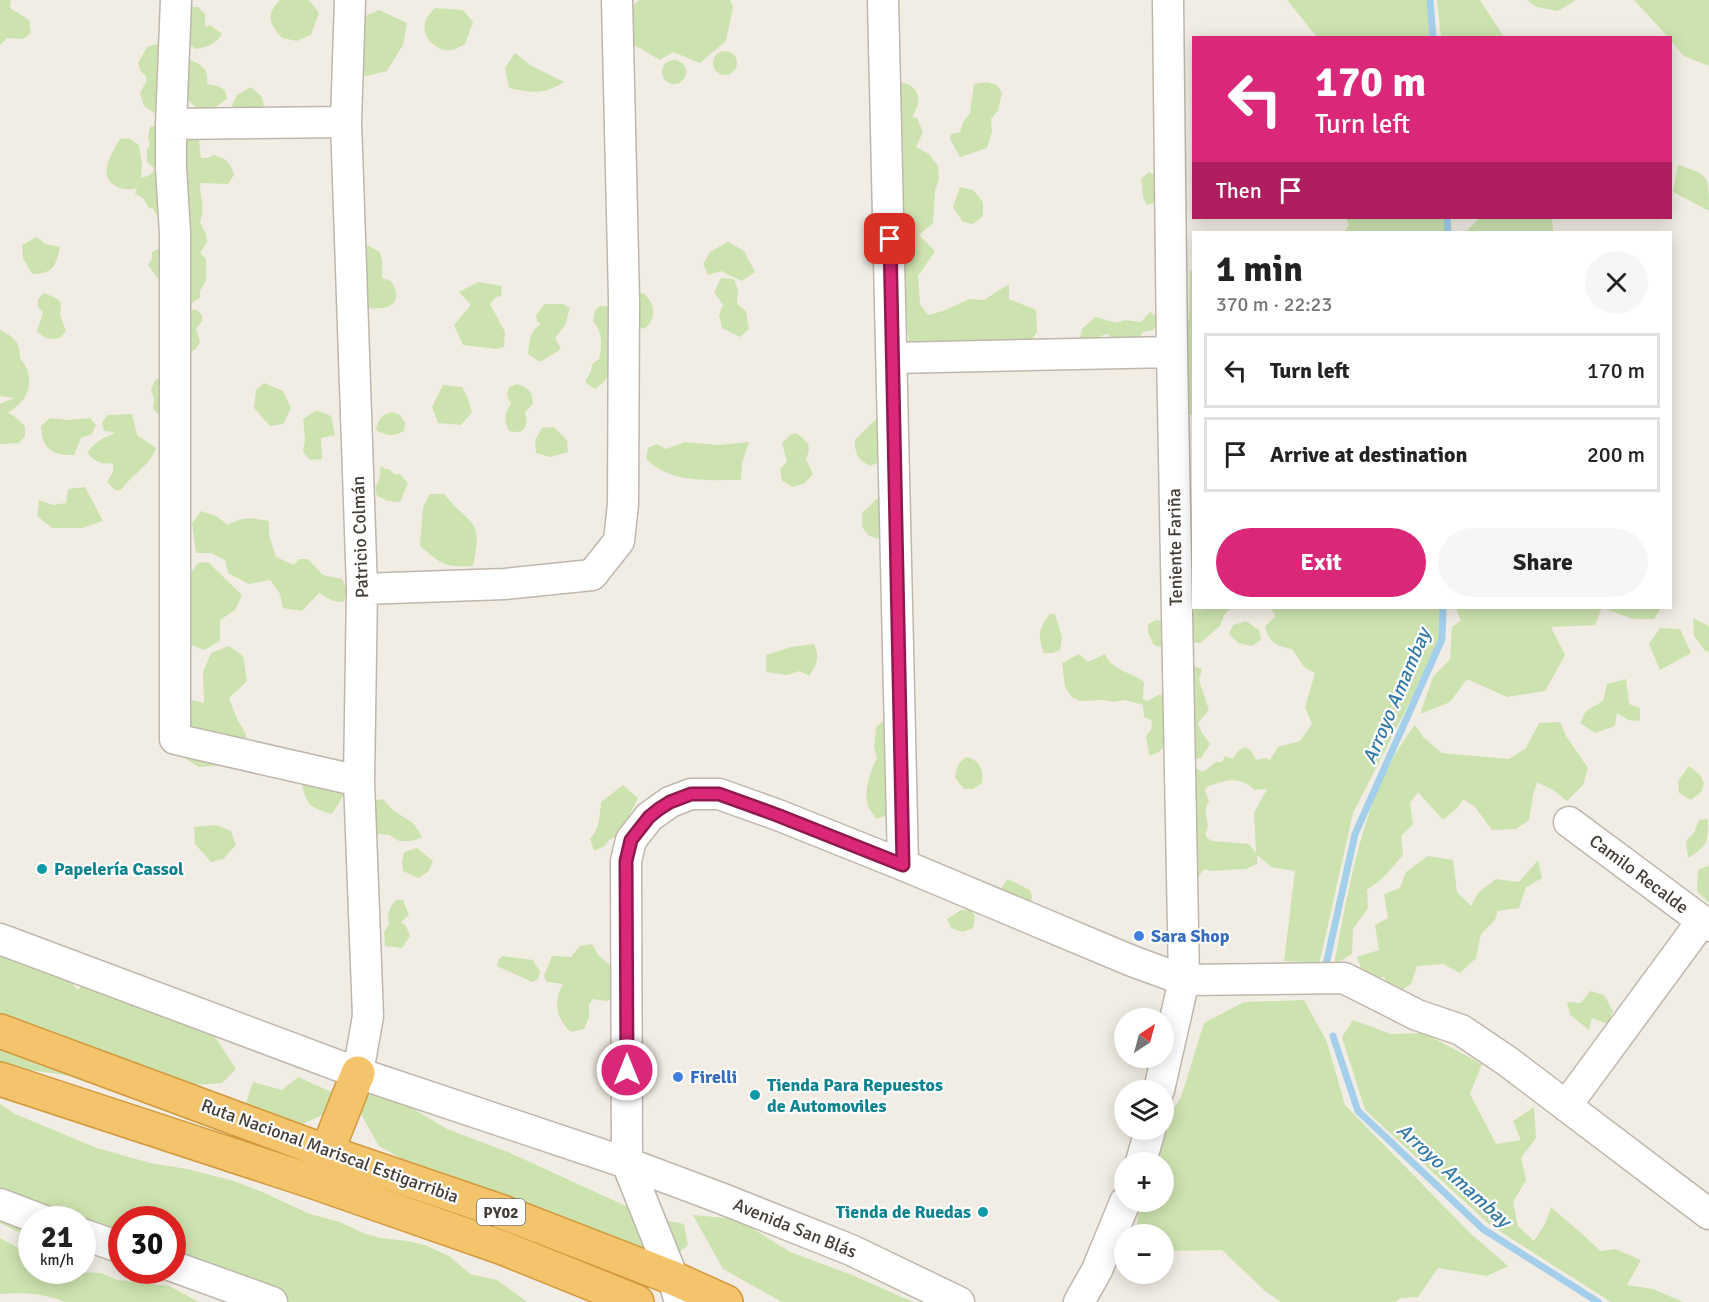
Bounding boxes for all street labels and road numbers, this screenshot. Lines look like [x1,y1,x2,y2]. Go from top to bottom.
street label: Patricio Colmán [347,475,373,599]
street label: Teniente Fariña [1163,488,1187,606]
street label: Camilo Recalde [1585,830,1693,918]
street label: Ruta Nacional Mariscal Estigarribia [198,1094,462,1208]
street label: Avenida San Blás [730,1193,860,1263]
road number: PY02 [477,1199,525,1225]

